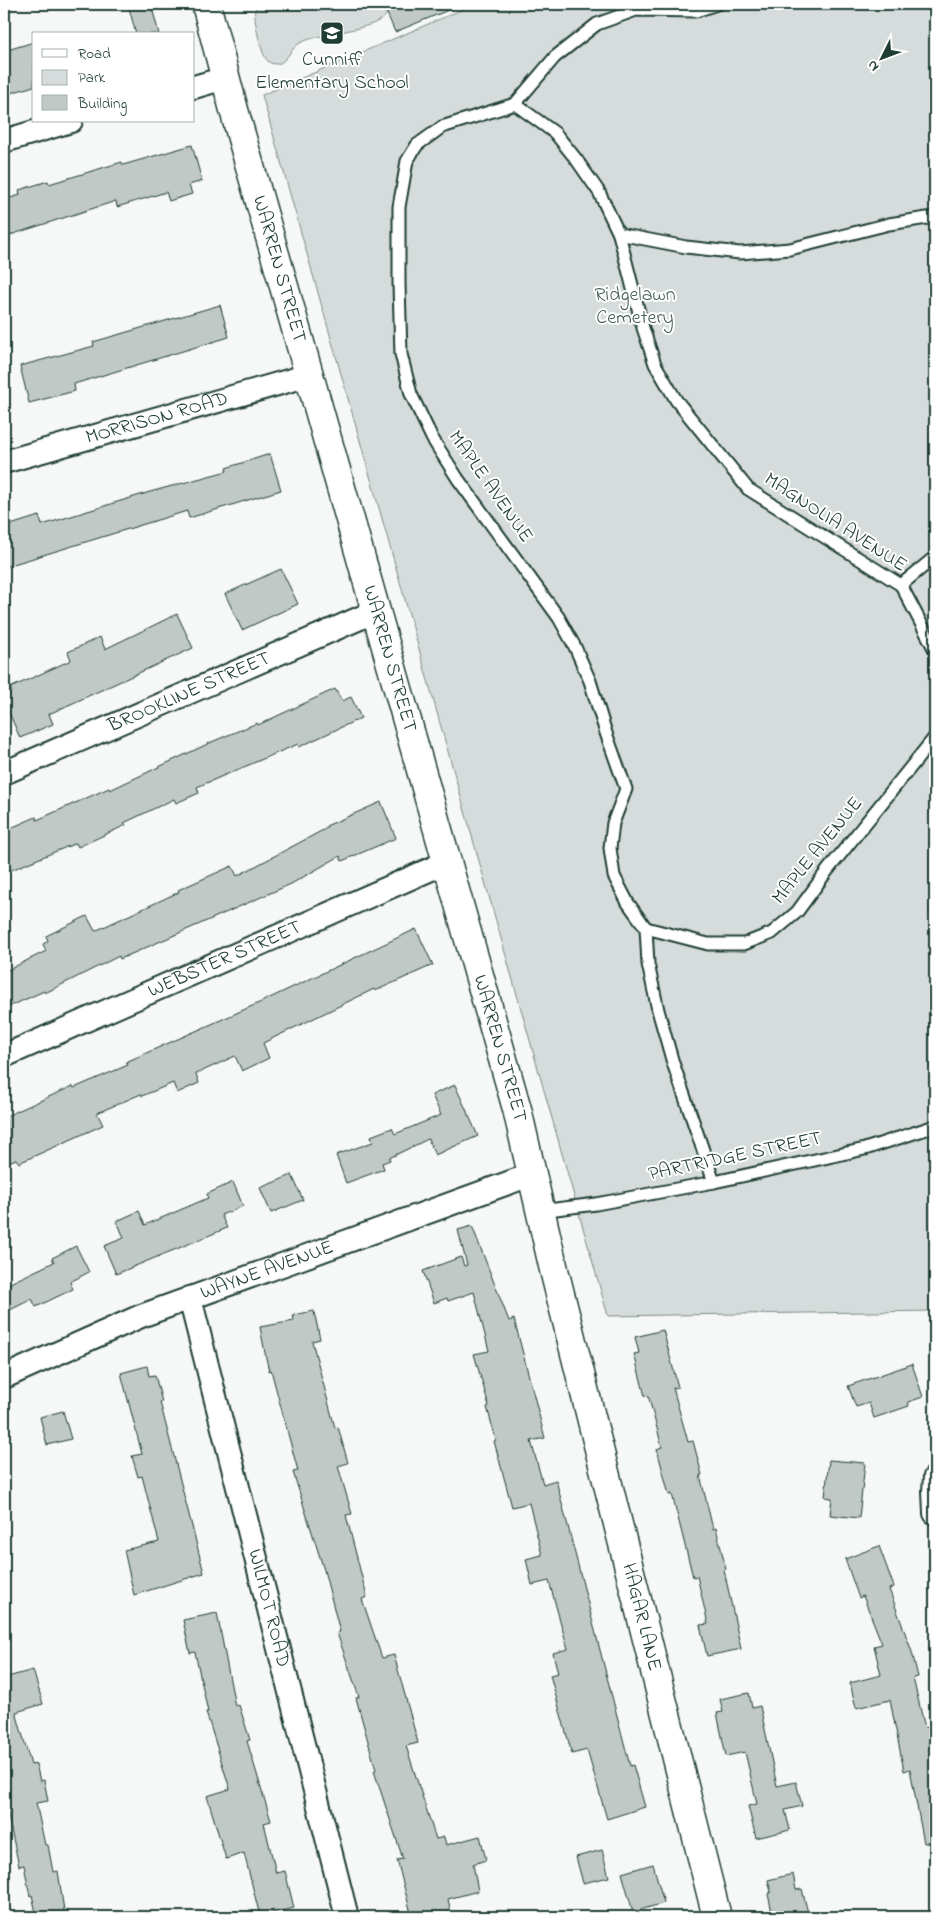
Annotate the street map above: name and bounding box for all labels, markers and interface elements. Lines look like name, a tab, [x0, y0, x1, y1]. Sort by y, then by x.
school or university icon: Cunniff Elementary School	[319, 20, 345, 46]
legend	[32, 32, 195, 122]
north arrow	[856, 32, 906, 82]
text: Road	[78, 43, 111, 65]
place label: Cunniff Elementary School	[255, 46, 409, 98]
text: N	[862, 55, 884, 76]
text: Park	[78, 67, 106, 89]
text: Building	[77, 93, 127, 116]
street label: WARREN STREET	[244, 192, 314, 346]
park label: Ridgelawn Cemetery	[595, 281, 676, 333]
street label: MORRISON ROAD	[82, 384, 231, 452]
street label: MAPLE AVENUE	[440, 425, 540, 549]
street label: MAGNOLIA AVENUE	[758, 466, 912, 580]
street label: WARREN STREET	[355, 582, 424, 736]
street label: BROOKLINE STREET	[102, 644, 275, 741]
street label: MAPLE AVENUE	[765, 791, 871, 911]
street label: WEBSTER STREET	[144, 913, 306, 1006]
street label: WARREN STREET	[465, 972, 534, 1125]
street label: PARTRIDGE STREET	[646, 1124, 824, 1190]
street label: WAYNE AVENUE	[196, 1233, 338, 1308]
street label: WILMOT ROAD	[240, 1546, 298, 1670]
street label: HAGAR LANE	[614, 1560, 669, 1674]

